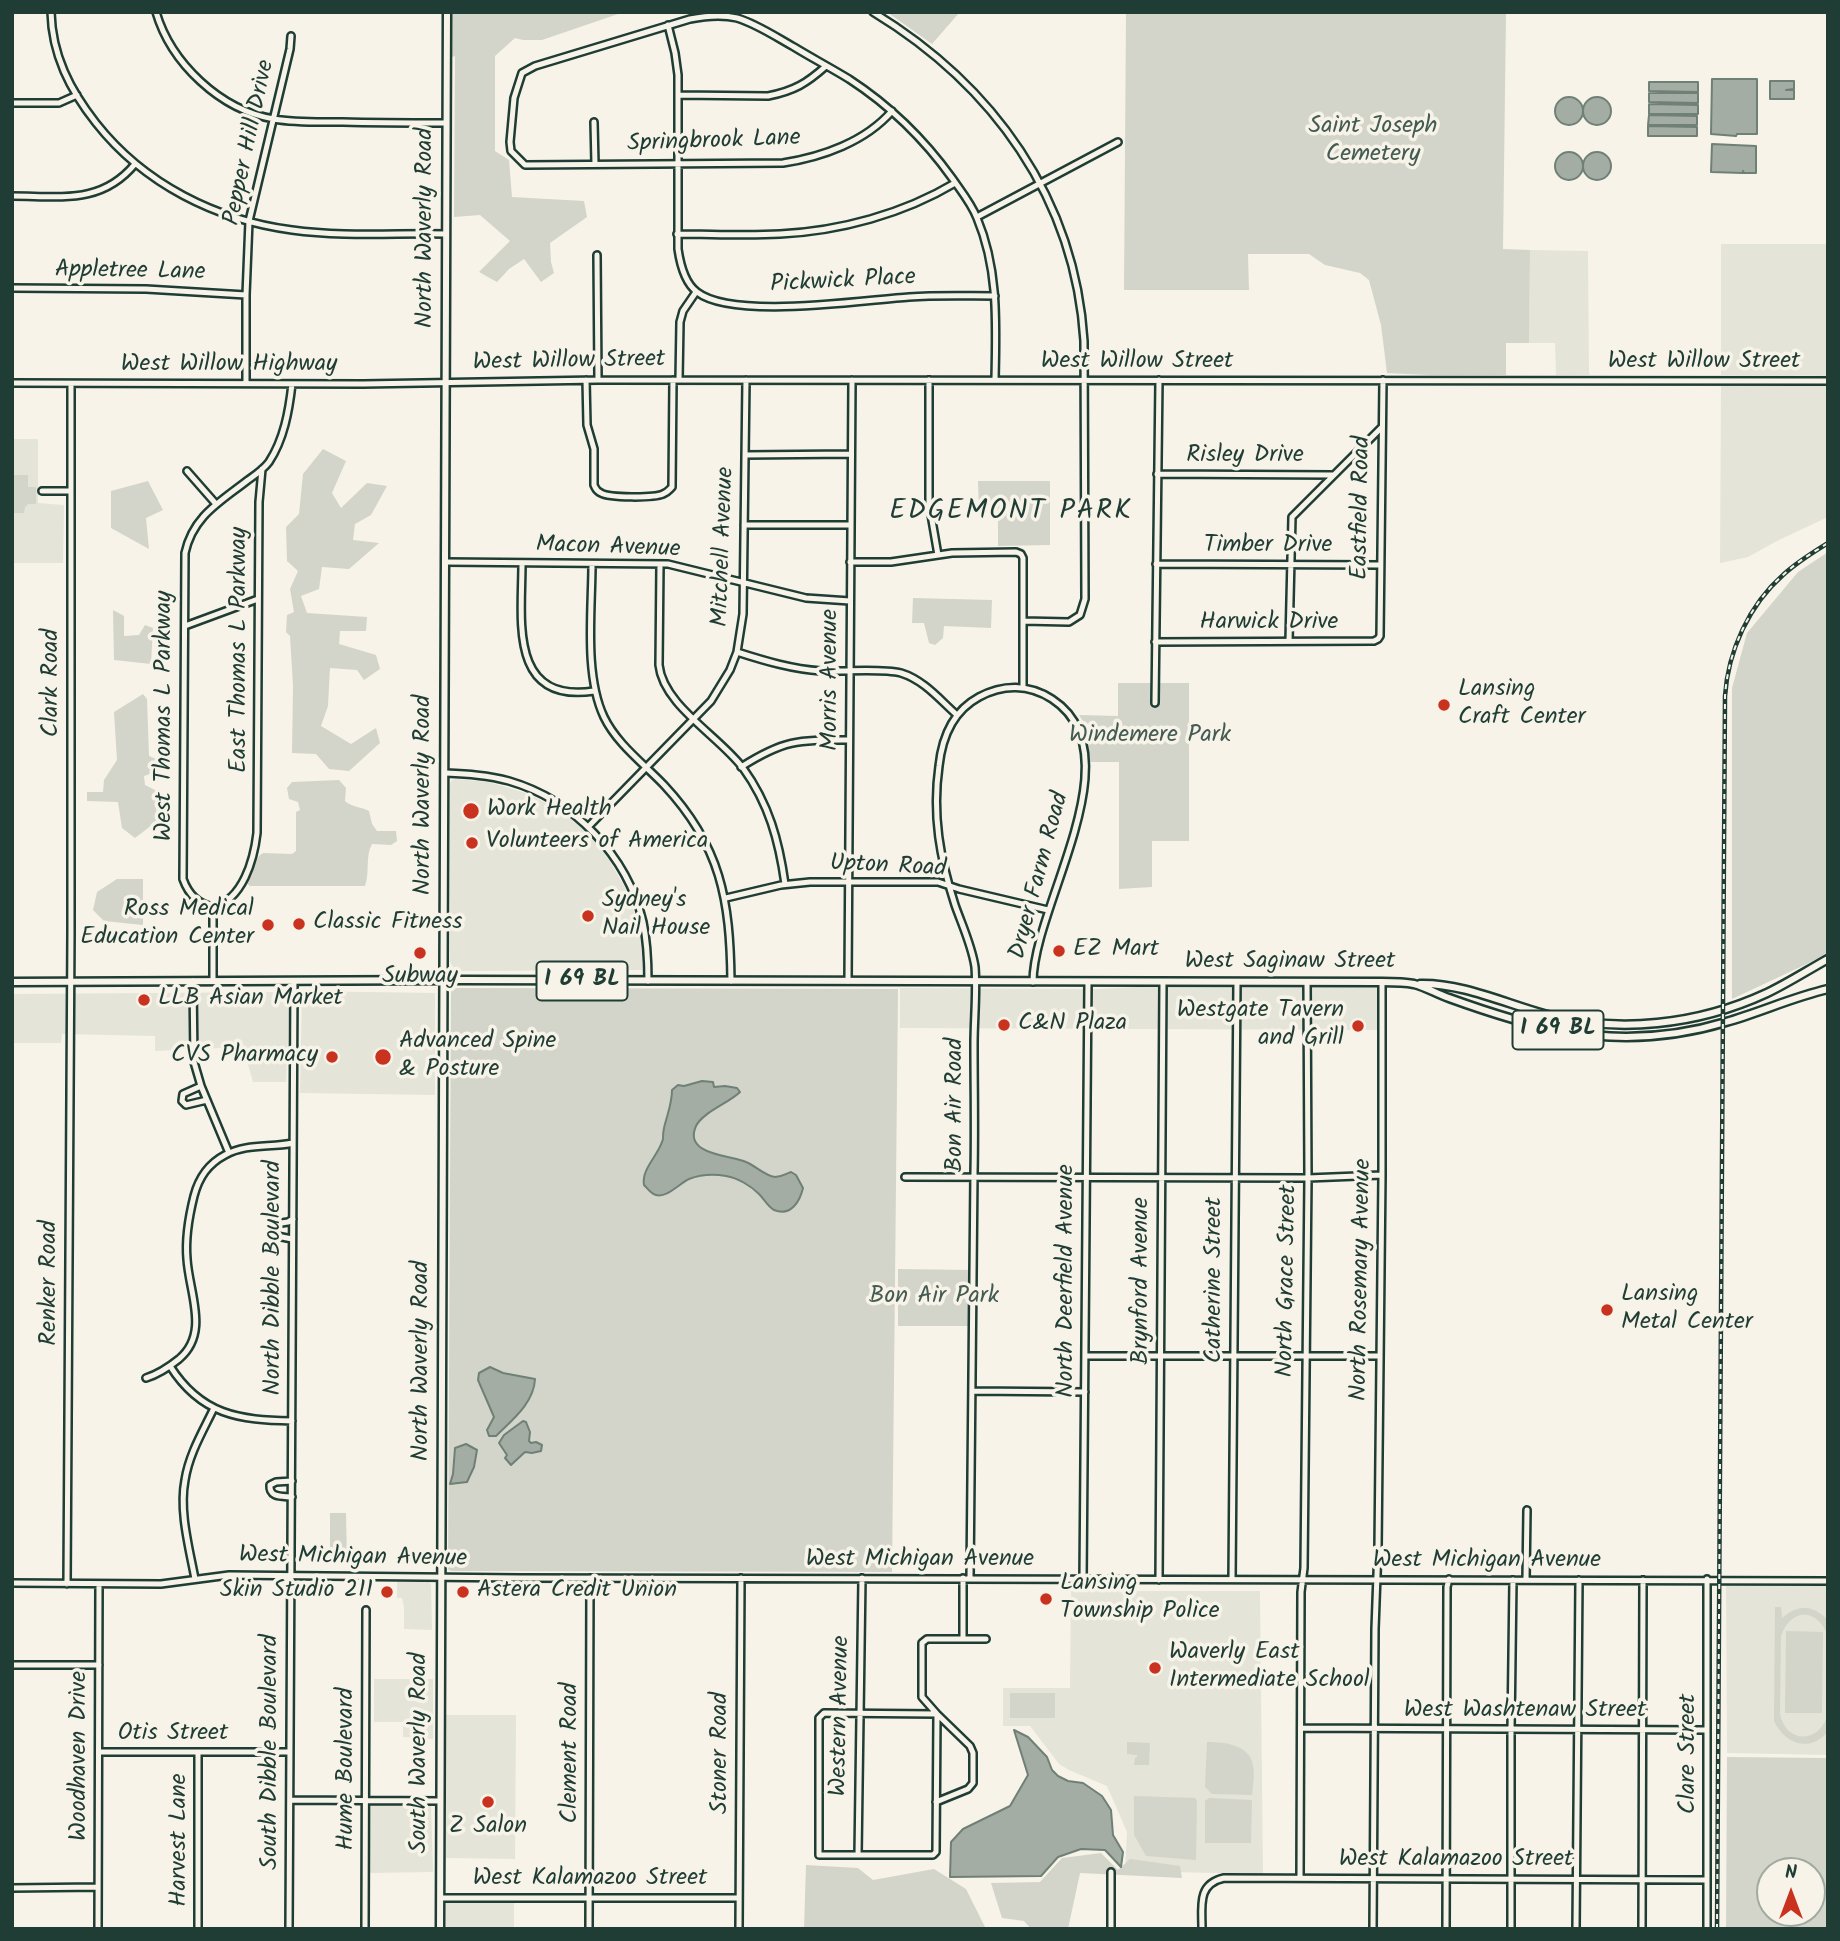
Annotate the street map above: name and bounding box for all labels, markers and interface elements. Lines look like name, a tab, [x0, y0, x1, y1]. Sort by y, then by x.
street label: Pepper Hill Drive	[219, 58, 283, 228]
park label: Saint Joseph Cemetery	[1309, 114, 1437, 170]
street label: Springbrook Lane	[627, 126, 801, 160]
street label: North Waverly Road	[413, 128, 441, 328]
street label: Appletree Lane	[54, 257, 206, 289]
street label: Pickwick Place	[769, 265, 917, 301]
street label: West Willow Street	[473, 347, 665, 379]
street label: West Willow Street	[1041, 349, 1233, 377]
street label: West Willow Street	[1608, 349, 1800, 377]
street label: West Willow Highway	[121, 352, 337, 380]
street label: Eastfield Road	[1347, 436, 1379, 580]
street label: Risley Drive	[1186, 443, 1304, 471]
street label: Mitchell Avenue	[708, 466, 742, 628]
district label: EDGEMONT PARK	[891, 496, 1131, 530]
street label: East Thomas L Parkway	[227, 527, 255, 773]
street label: Macon Avenue	[535, 532, 681, 566]
street label: Timber Drive	[1204, 533, 1332, 561]
street label: West Thomas L Parkway	[152, 591, 180, 841]
street label: Morris Avenue	[818, 609, 846, 751]
street label: Harwick Drive	[1200, 610, 1338, 638]
street label: Clark Road	[39, 629, 67, 737]
place label: Lansing Craft Center	[1458, 677, 1586, 733]
street label: North Waverly Road	[411, 695, 439, 895]
marker: Lansing Craft Center	[1436, 697, 1452, 713]
park label: Windemere Park	[1069, 723, 1231, 751]
street label: Dryer Farm Road	[1005, 789, 1077, 963]
place label: Work Health	[487, 797, 612, 825]
marker: Work Health	[461, 801, 481, 821]
place label: Volunteers of America	[486, 829, 708, 857]
marker: Volunteers of America	[464, 835, 480, 851]
street label: Upton Road	[829, 851, 947, 885]
place label: Sydney's Nail House	[602, 888, 710, 944]
place label: Ross Medical Education Center	[80, 897, 254, 953]
marker: Sydney's Nail House	[580, 908, 596, 924]
place label: Classic Fitness	[313, 910, 463, 938]
marker: Classic Fitness	[291, 916, 307, 932]
marker: Ross Medical Education Center	[260, 917, 276, 933]
place label: EZ Mart	[1073, 937, 1159, 965]
marker: EZ Mart	[1051, 943, 1067, 959]
marker: Subway	[412, 945, 428, 961]
street label: West Saginaw Street	[1185, 949, 1395, 977]
road number: I 69 BL	[536, 962, 628, 1000]
place label: Subway	[382, 964, 458, 992]
place label: LLB Asian Market	[158, 986, 343, 1014]
marker: LLB Asian Market	[136, 992, 152, 1008]
place label: Westgate Tavern and Grill	[1177, 998, 1344, 1054]
road number: I 69 BL	[1512, 1010, 1604, 1050]
place label: C&N Plaza	[1018, 1011, 1127, 1039]
marker: C&N Plaza	[996, 1017, 1012, 1033]
marker: Westgate Tavern and Grill	[1350, 1018, 1366, 1034]
place label: Advanced Spine & Posture	[399, 1029, 556, 1085]
street label: Bon Air Road	[943, 1038, 971, 1172]
place label: CVS Pharmacy	[171, 1043, 318, 1071]
marker: Advanced Spine & Posture	[373, 1047, 393, 1067]
marker: CVS Pharmacy	[324, 1049, 340, 1065]
street label: North Rosemary Avenue	[1346, 1158, 1380, 1402]
street label: North Dibble Boulevard	[261, 1160, 289, 1396]
street label: North Deerfield Avenue	[1054, 1164, 1082, 1398]
street label: North Grace Street	[1273, 1184, 1305, 1378]
street label: Brynford Avenue	[1129, 1197, 1157, 1365]
street label: Catherine Street	[1202, 1197, 1230, 1363]
street label: Renker Road	[37, 1220, 65, 1346]
street label: North Waverly Road	[409, 1261, 437, 1461]
place label: Lansing Metal Center	[1621, 1282, 1753, 1338]
park label: Bon Air Park	[869, 1284, 999, 1312]
marker: Lansing Metal Center	[1599, 1302, 1615, 1318]
street label: West Michigan Avenue	[239, 1543, 467, 1575]
street label: West Michigan Avenue	[806, 1547, 1034, 1575]
street label: West Michigan Avenue	[1373, 1548, 1601, 1576]
place label: Lansing Township Police	[1060, 1571, 1220, 1627]
place label: Skin Studio 211	[220, 1578, 373, 1606]
place label: Astera Credit Union	[477, 1578, 677, 1606]
marker: Skin Studio 211	[379, 1584, 395, 1600]
marker: Astera Credit Union	[455, 1584, 471, 1600]
marker: Lansing Township Police	[1038, 1591, 1054, 1607]
street label: South Dibble Boulevard	[258, 1634, 286, 1870]
street label: Western Avenue	[826, 1635, 858, 1797]
place label: Waverly East Intermediate School	[1169, 1640, 1370, 1696]
street label: South Waverly Road	[407, 1653, 435, 1853]
marker: Waverly East Intermediate School	[1147, 1660, 1163, 1676]
street label: Woodhaven Drive	[67, 1671, 95, 1841]
street label: Clement Road	[558, 1683, 586, 1823]
street label: Hume Boulevard	[334, 1688, 362, 1850]
street label: Stoner Road	[708, 1692, 736, 1814]
street label: Clare Street	[1676, 1694, 1704, 1814]
street label: West Washtenaw Street	[1404, 1698, 1646, 1726]
street label: Otis Street	[118, 1721, 228, 1749]
street label: Harvest Lane	[167, 1773, 195, 1907]
marker: Z Salon	[480, 1794, 496, 1810]
place label: Z Salon	[449, 1814, 527, 1842]
street label: West Kalamazoo Street	[1339, 1847, 1573, 1875]
north arrow	[1756, 1857, 1826, 1927]
text: N	[1785, 1858, 1797, 1888]
street label: West Kalamazoo Street	[473, 1866, 707, 1894]

